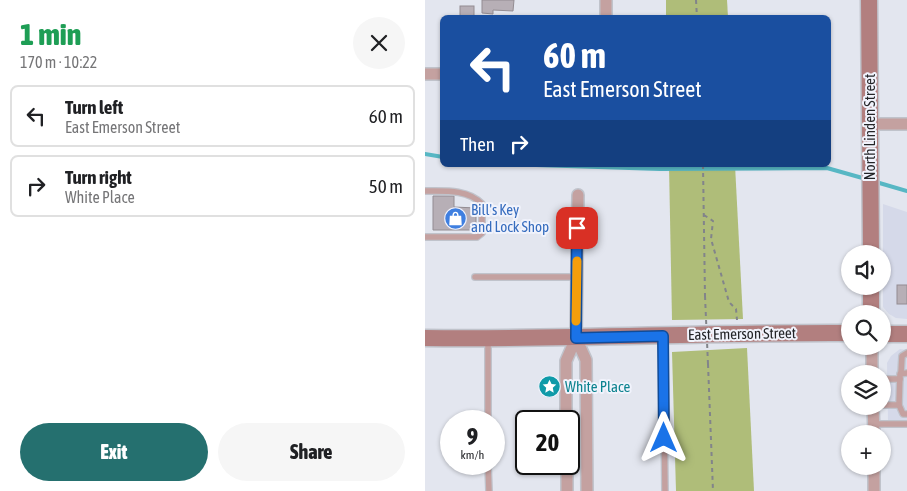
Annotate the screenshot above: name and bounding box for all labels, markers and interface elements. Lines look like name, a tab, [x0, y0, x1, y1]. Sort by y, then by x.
text: 1 min	[20, 17, 81, 51]
button: close	[353, 17, 405, 69]
icon: left	[460, 35, 525, 100]
text: 60 m	[543, 35, 606, 75]
text: 170 m · 10:22	[20, 53, 97, 71]
street label: North Linden Street	[861, 74, 878, 180]
text: East Emerson Street	[543, 76, 701, 102]
text: Turn left	[65, 96, 123, 118]
icon: left	[22, 102, 50, 130]
text: 60 m	[369, 105, 403, 127]
text: East Emerson Street	[65, 118, 180, 136]
icon: right	[505, 130, 533, 158]
text: Then	[460, 133, 495, 155]
text: Turn right	[65, 166, 132, 188]
icon: right	[22, 172, 50, 200]
text: 50 m	[369, 175, 403, 197]
text: White Place	[65, 188, 135, 206]
place label: Bill's Key and Lock Shop	[471, 201, 549, 235]
shop icon: Bill's Key and Lock Shop	[443, 207, 467, 231]
pin	[556, 207, 598, 249]
icon: arrive	[563, 214, 591, 242]
map controls	[841, 245, 891, 475]
button: sound	[841, 245, 891, 295]
button: search	[841, 305, 891, 355]
street label: East Emerson Street	[688, 324, 796, 343]
button: layers	[841, 365, 891, 415]
place icon: White Place	[537, 375, 561, 399]
place label: White Place	[565, 378, 630, 395]
speed limit sign: 20	[515, 410, 580, 475]
position arrow	[637, 411, 689, 463]
text: 9	[467, 422, 478, 450]
button: Exit	[20, 423, 208, 481]
button: Share	[218, 423, 405, 481]
button: +	[841, 425, 891, 475]
text: km/h	[461, 448, 484, 462]

